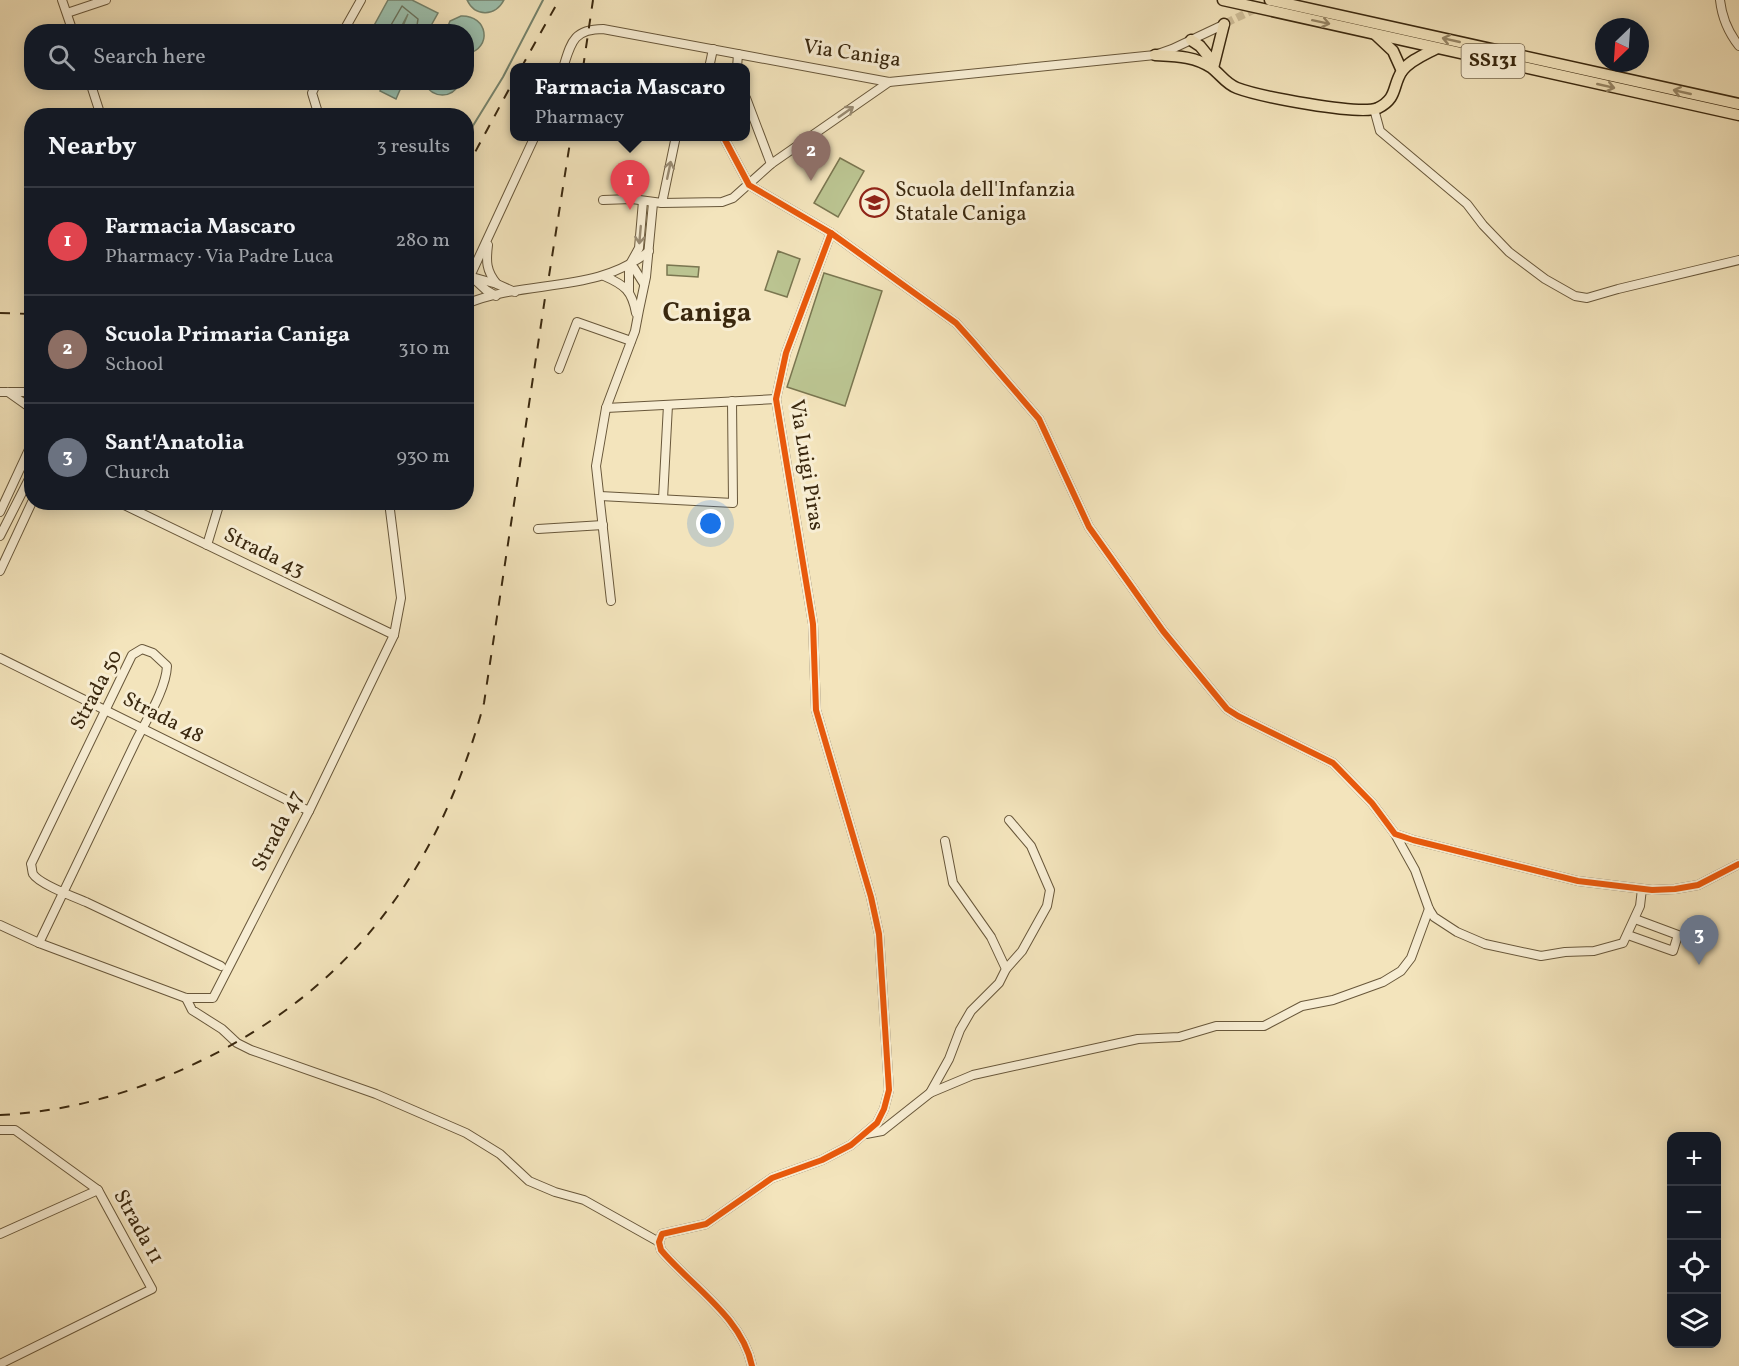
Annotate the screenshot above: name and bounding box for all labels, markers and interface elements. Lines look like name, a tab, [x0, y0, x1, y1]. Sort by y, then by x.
one-way arrow	[1311, 16, 1330, 28]
north arrow	[1595, 18, 1649, 72]
search box	[24, 24, 474, 90]
street label: Via Caniga	[801, 33, 903, 75]
one-way arrow	[1441, 34, 1461, 45]
icon: search	[45, 41, 78, 74]
text: Search here	[93, 42, 206, 73]
road number: SS131	[1462, 44, 1524, 78]
popup	[510, 63, 750, 141]
text: Farmacia Mascaro	[535, 73, 725, 104]
one-way arrow	[1596, 81, 1615, 92]
one-way arrow	[1673, 85, 1692, 97]
text: Pharmacy	[535, 104, 624, 132]
one-way arrow	[837, 106, 853, 118]
text: Nearby	[48, 129, 137, 165]
pin: 2	[792, 132, 830, 181]
text: 3 results	[376, 133, 450, 161]
pin: 1	[610, 160, 650, 210]
one-way arrow	[664, 161, 675, 180]
place label: Scuola dell'Infanzia Statale Caniga	[895, 176, 1075, 229]
school or university icon: Scuola dell'Infanzia Statale Caniga	[858, 186, 890, 218]
text: Farmacia Mascaro	[105, 212, 296, 243]
one-way arrow	[634, 224, 645, 244]
text: 1	[63, 227, 72, 255]
text: 280 m	[395, 227, 450, 255]
text: Pharmacy · Via Padre Luca	[105, 243, 334, 271]
district label: Caniga	[663, 295, 752, 333]
text: Scuola Primaria Caniga	[105, 320, 350, 351]
text: 2	[62, 335, 73, 363]
text: 310 m	[398, 335, 450, 363]
text: School	[105, 351, 163, 379]
street label: Via Luigi Piras	[781, 397, 831, 533]
text: Sant'Anatolia	[105, 428, 244, 459]
text: 3	[62, 443, 73, 471]
text: 930 m	[396, 443, 450, 471]
text: Church	[105, 459, 170, 487]
your location	[696, 509, 725, 538]
street label: Strada 43	[218, 521, 310, 585]
street label: Strada 50	[64, 645, 130, 735]
street label: Strada 48	[117, 685, 209, 751]
street label: Strada 47	[245, 785, 311, 877]
pin: 3	[1680, 916, 1718, 965]
map controls	[1667, 1132, 1721, 1348]
button: +	[1667, 1132, 1721, 1186]
street label: Strada 11	[106, 1185, 170, 1269]
button: −	[1667, 1186, 1721, 1240]
button: locate	[1667, 1240, 1721, 1294]
button: layers	[1667, 1294, 1721, 1348]

